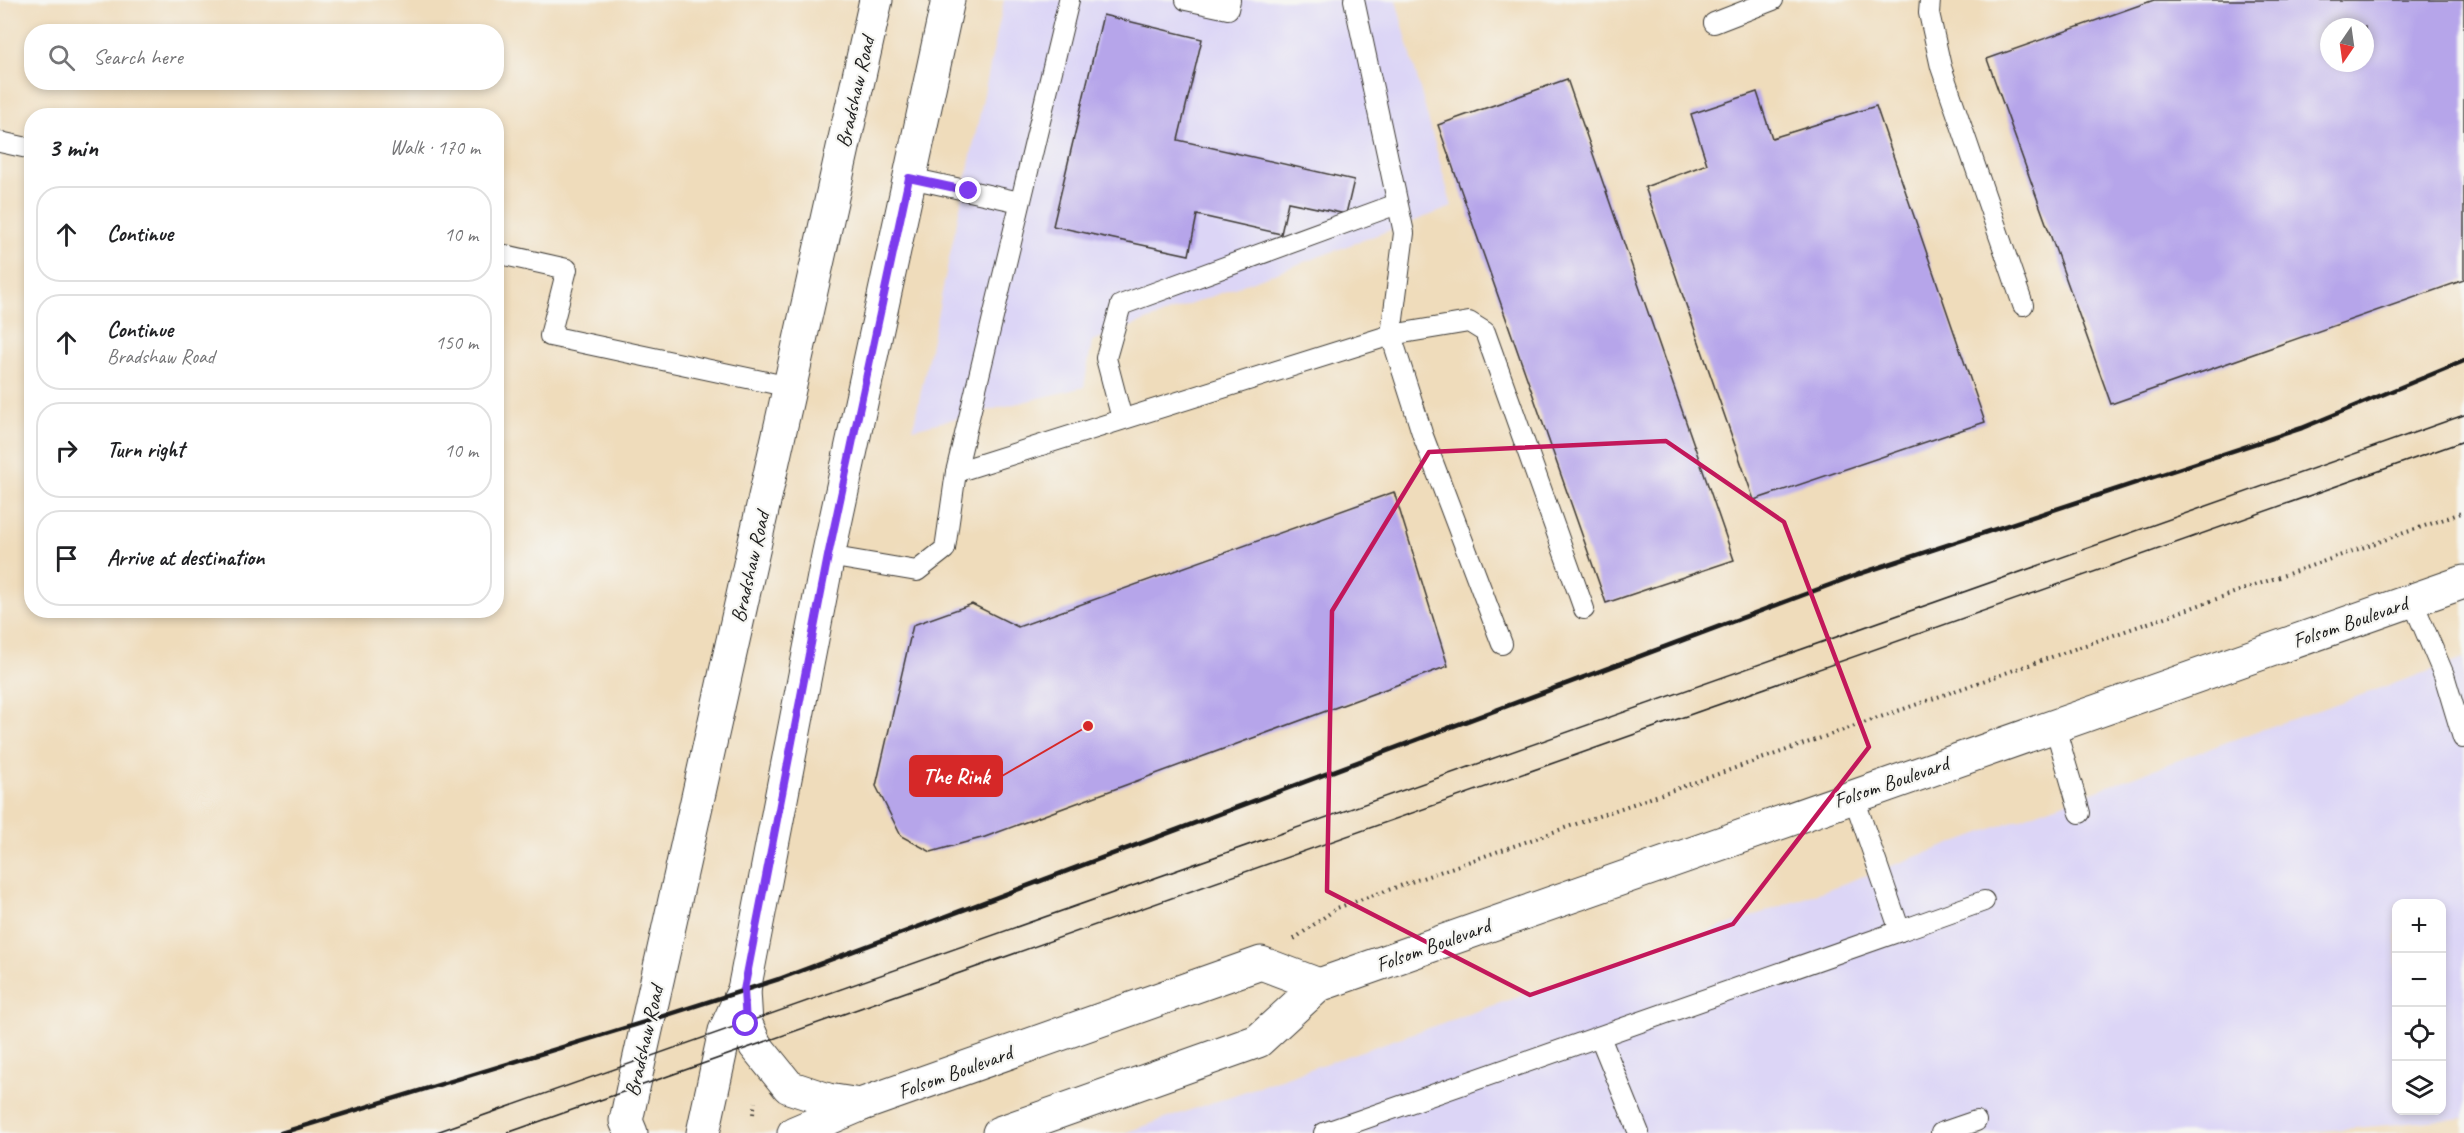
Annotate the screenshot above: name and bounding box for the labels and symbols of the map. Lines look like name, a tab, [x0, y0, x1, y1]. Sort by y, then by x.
north arrow	[2320, 18, 2374, 72]
street label: Bradshaw Road	[830, 31, 881, 150]
route end	[955, 177, 981, 203]
street label: Bradshaw Road	[725, 506, 776, 625]
street label: Folsom Boulevard	[2289, 589, 2414, 654]
street label: Folsom Boulevard	[1830, 749, 1955, 814]
callout: The Rink	[910, 756, 1002, 796]
text: The Rink	[922, 763, 991, 791]
street label: Folsom Boulevard	[1372, 911, 1497, 978]
street label: Bradshaw Road	[619, 980, 670, 1099]
route start	[732, 1010, 758, 1036]
street label: Folsom Boulevard	[894, 1038, 1019, 1105]

